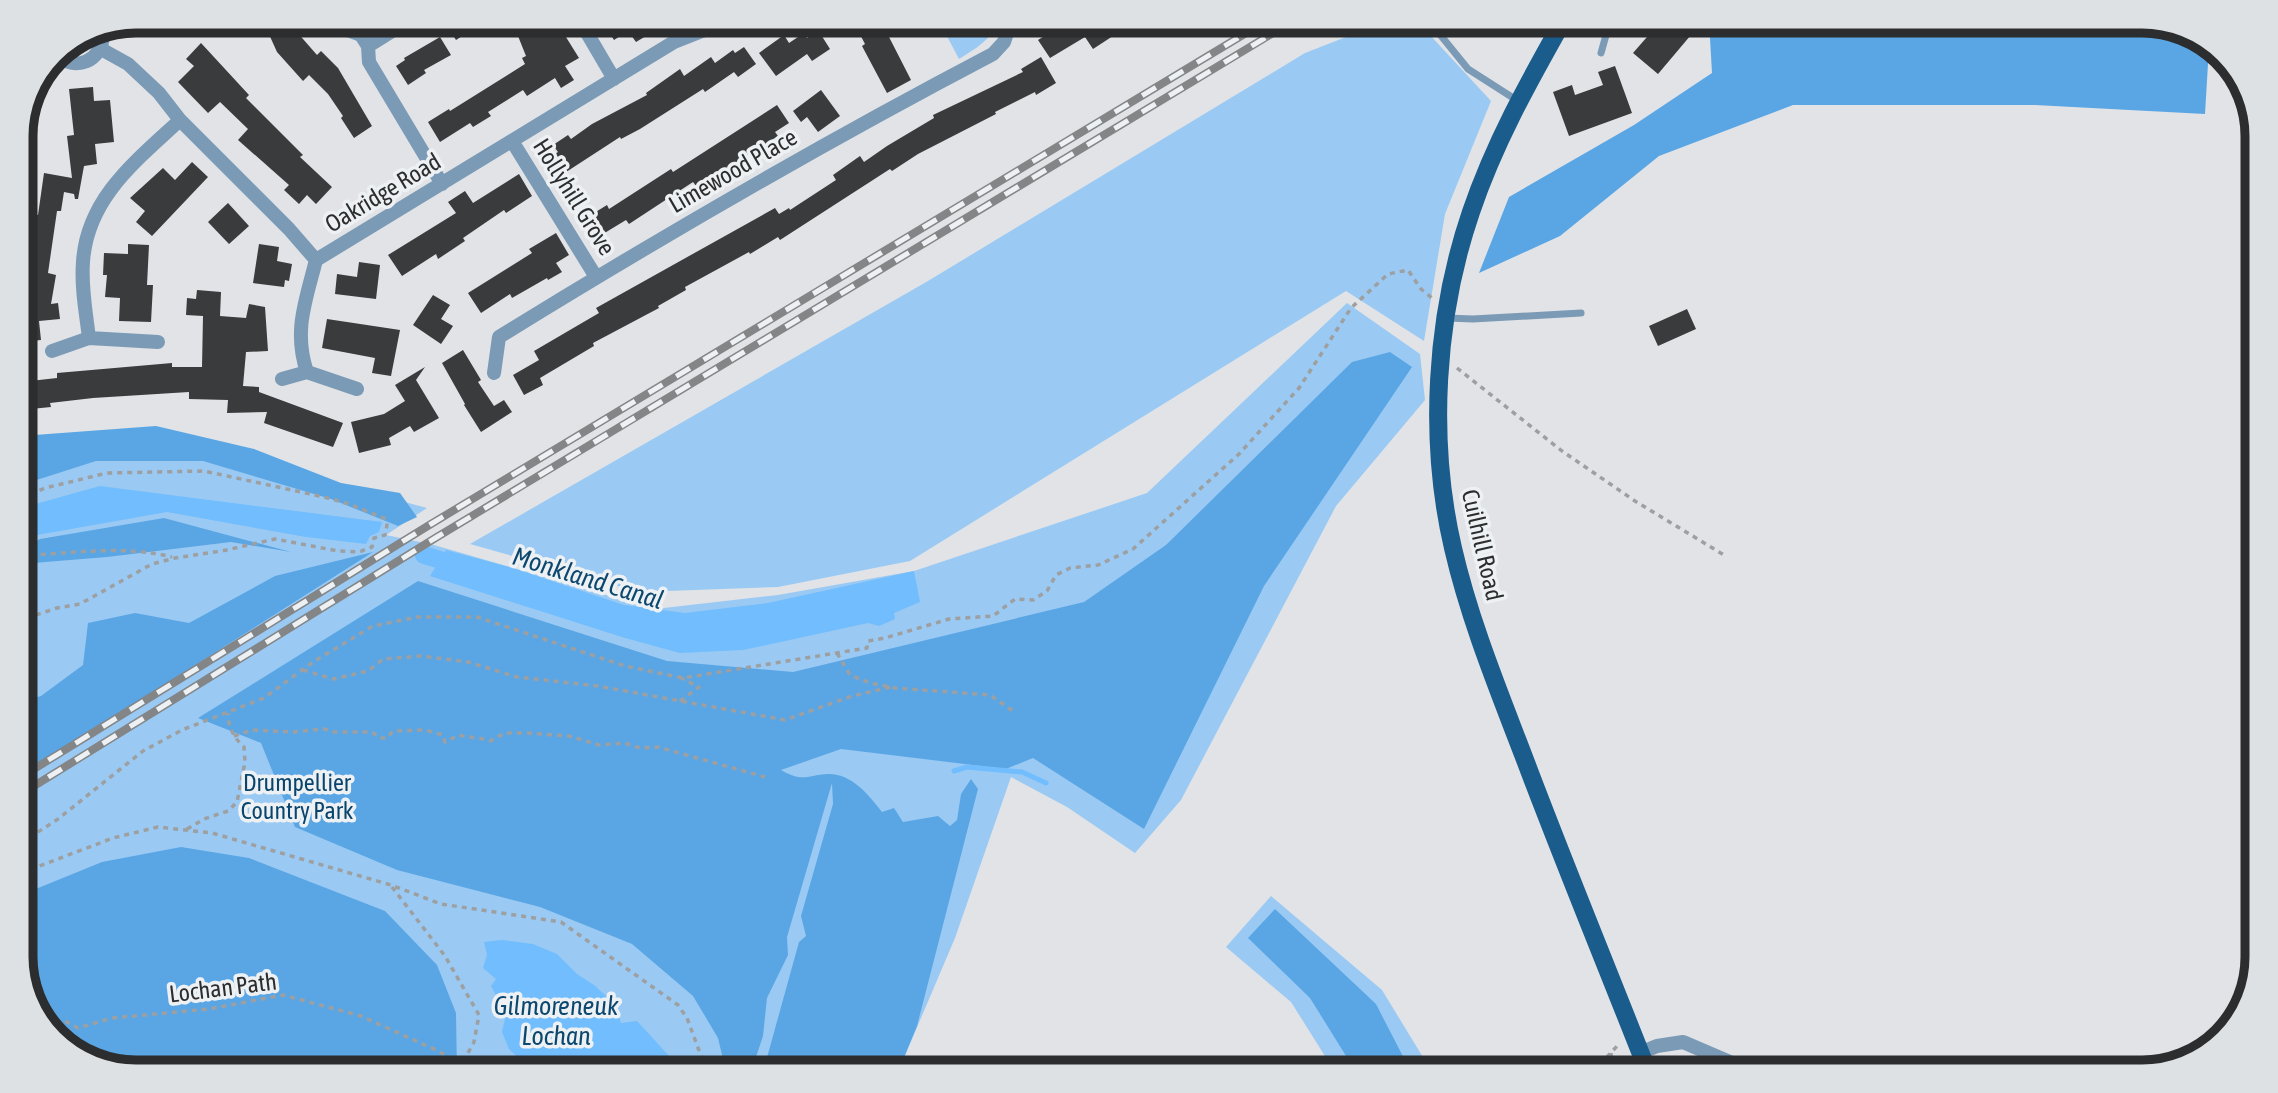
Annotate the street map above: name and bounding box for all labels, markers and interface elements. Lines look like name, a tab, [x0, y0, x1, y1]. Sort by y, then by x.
street label: Limewood Place	[664, 123, 801, 218]
street label: Hollyhill Grove	[528, 134, 621, 260]
street label: Oakridge Road	[320, 148, 445, 238]
street label: Cuilhill Road	[1457, 487, 1508, 603]
water label: Monkland Canal	[509, 541, 667, 615]
park label: Drumpellier Country Park	[241, 769, 354, 824]
street label: Lochan Path	[168, 968, 278, 1007]
water label: Gilmoreneuk Lochan	[494, 991, 619, 1051]

